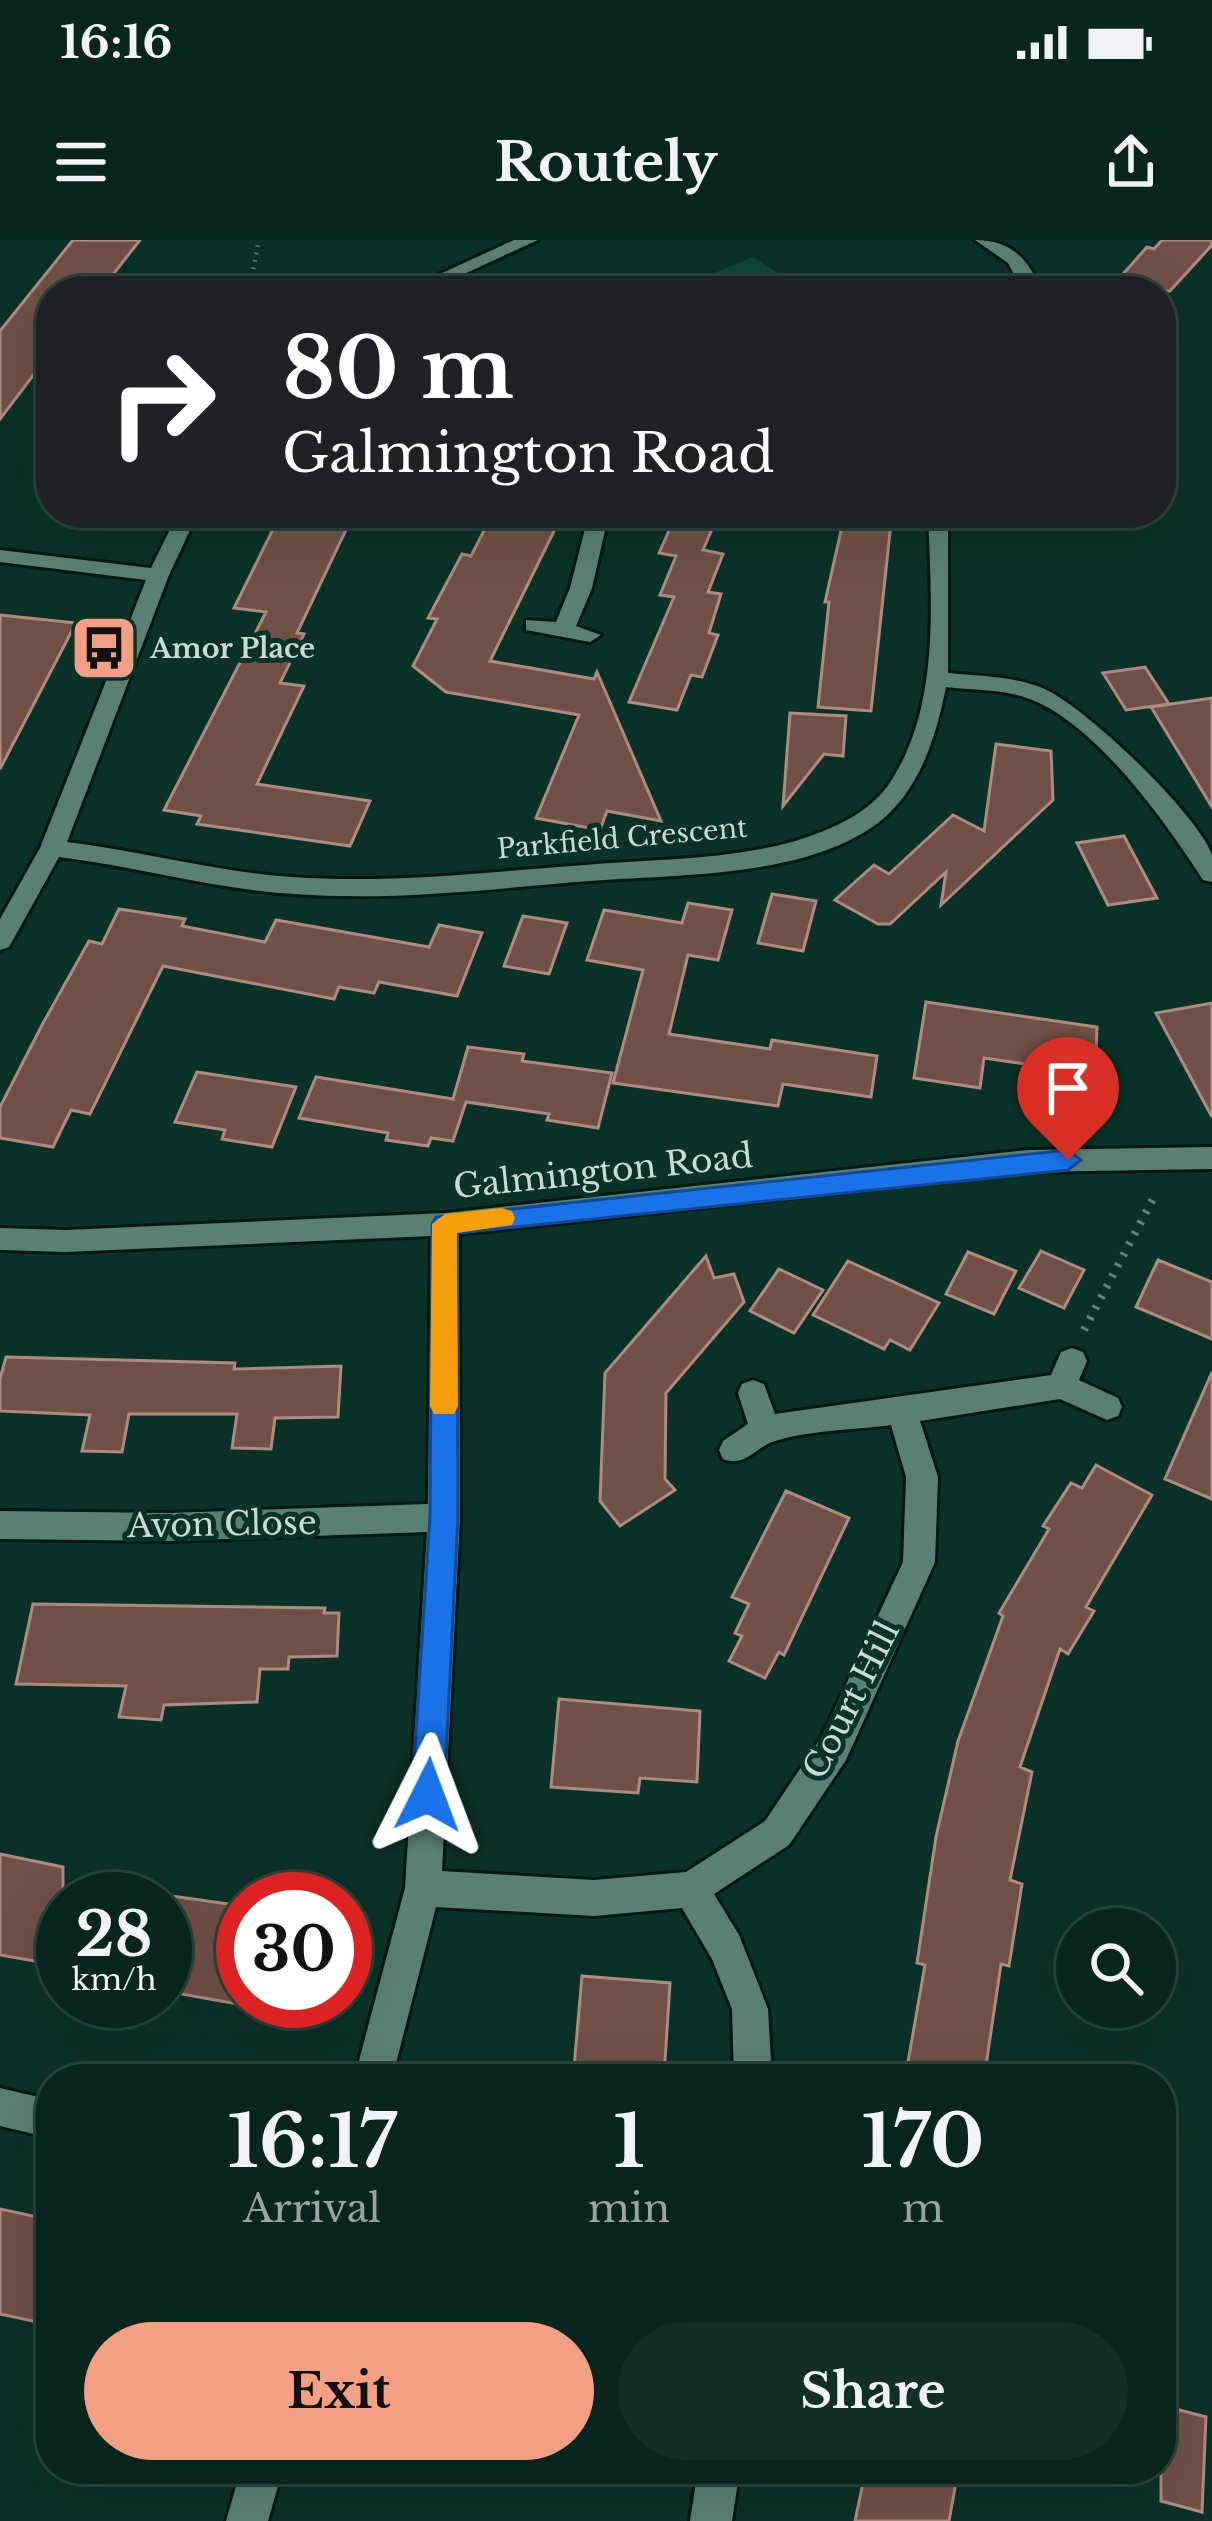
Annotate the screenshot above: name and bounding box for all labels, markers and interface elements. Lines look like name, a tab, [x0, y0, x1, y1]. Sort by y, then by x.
text: 16:16	[60, 14, 173, 70]
icon: menu	[48, 129, 114, 195]
text: Routely	[495, 129, 717, 196]
icon: share	[1098, 129, 1164, 195]
text: 80 m	[282, 317, 514, 421]
icon: right	[84, 324, 240, 480]
text: Galmington Road	[282, 420, 774, 487]
bus stop icon: Amor Place	[69, 613, 139, 683]
place label: Amor Place	[149, 632, 315, 665]
street label: Parkfield Crescent	[495, 811, 749, 865]
pin	[1017, 1037, 1119, 1160]
icon: arrive	[1035, 1055, 1101, 1121]
street label: Galmington Road	[451, 1135, 755, 1207]
street label: Avon Close	[126, 1502, 317, 1546]
street label: Court Hill	[794, 1614, 908, 1786]
position arrow	[365, 1732, 491, 1858]
speed limit sign: 30	[216, 1872, 372, 2028]
text: 28	[75, 1898, 153, 1972]
map controls	[1056, 1908, 1176, 2028]
button: search	[1056, 1908, 1176, 2028]
text: km/h	[71, 1961, 157, 1998]
text: 16:17	[228, 2097, 396, 2186]
text: 1	[613, 2097, 645, 2186]
text: 170	[862, 2097, 984, 2186]
text: Arrival	[243, 2184, 381, 2233]
text: min	[588, 2184, 670, 2233]
text: m	[902, 2184, 944, 2233]
button: Exit	[84, 2322, 594, 2460]
button: Share	[618, 2322, 1128, 2460]

